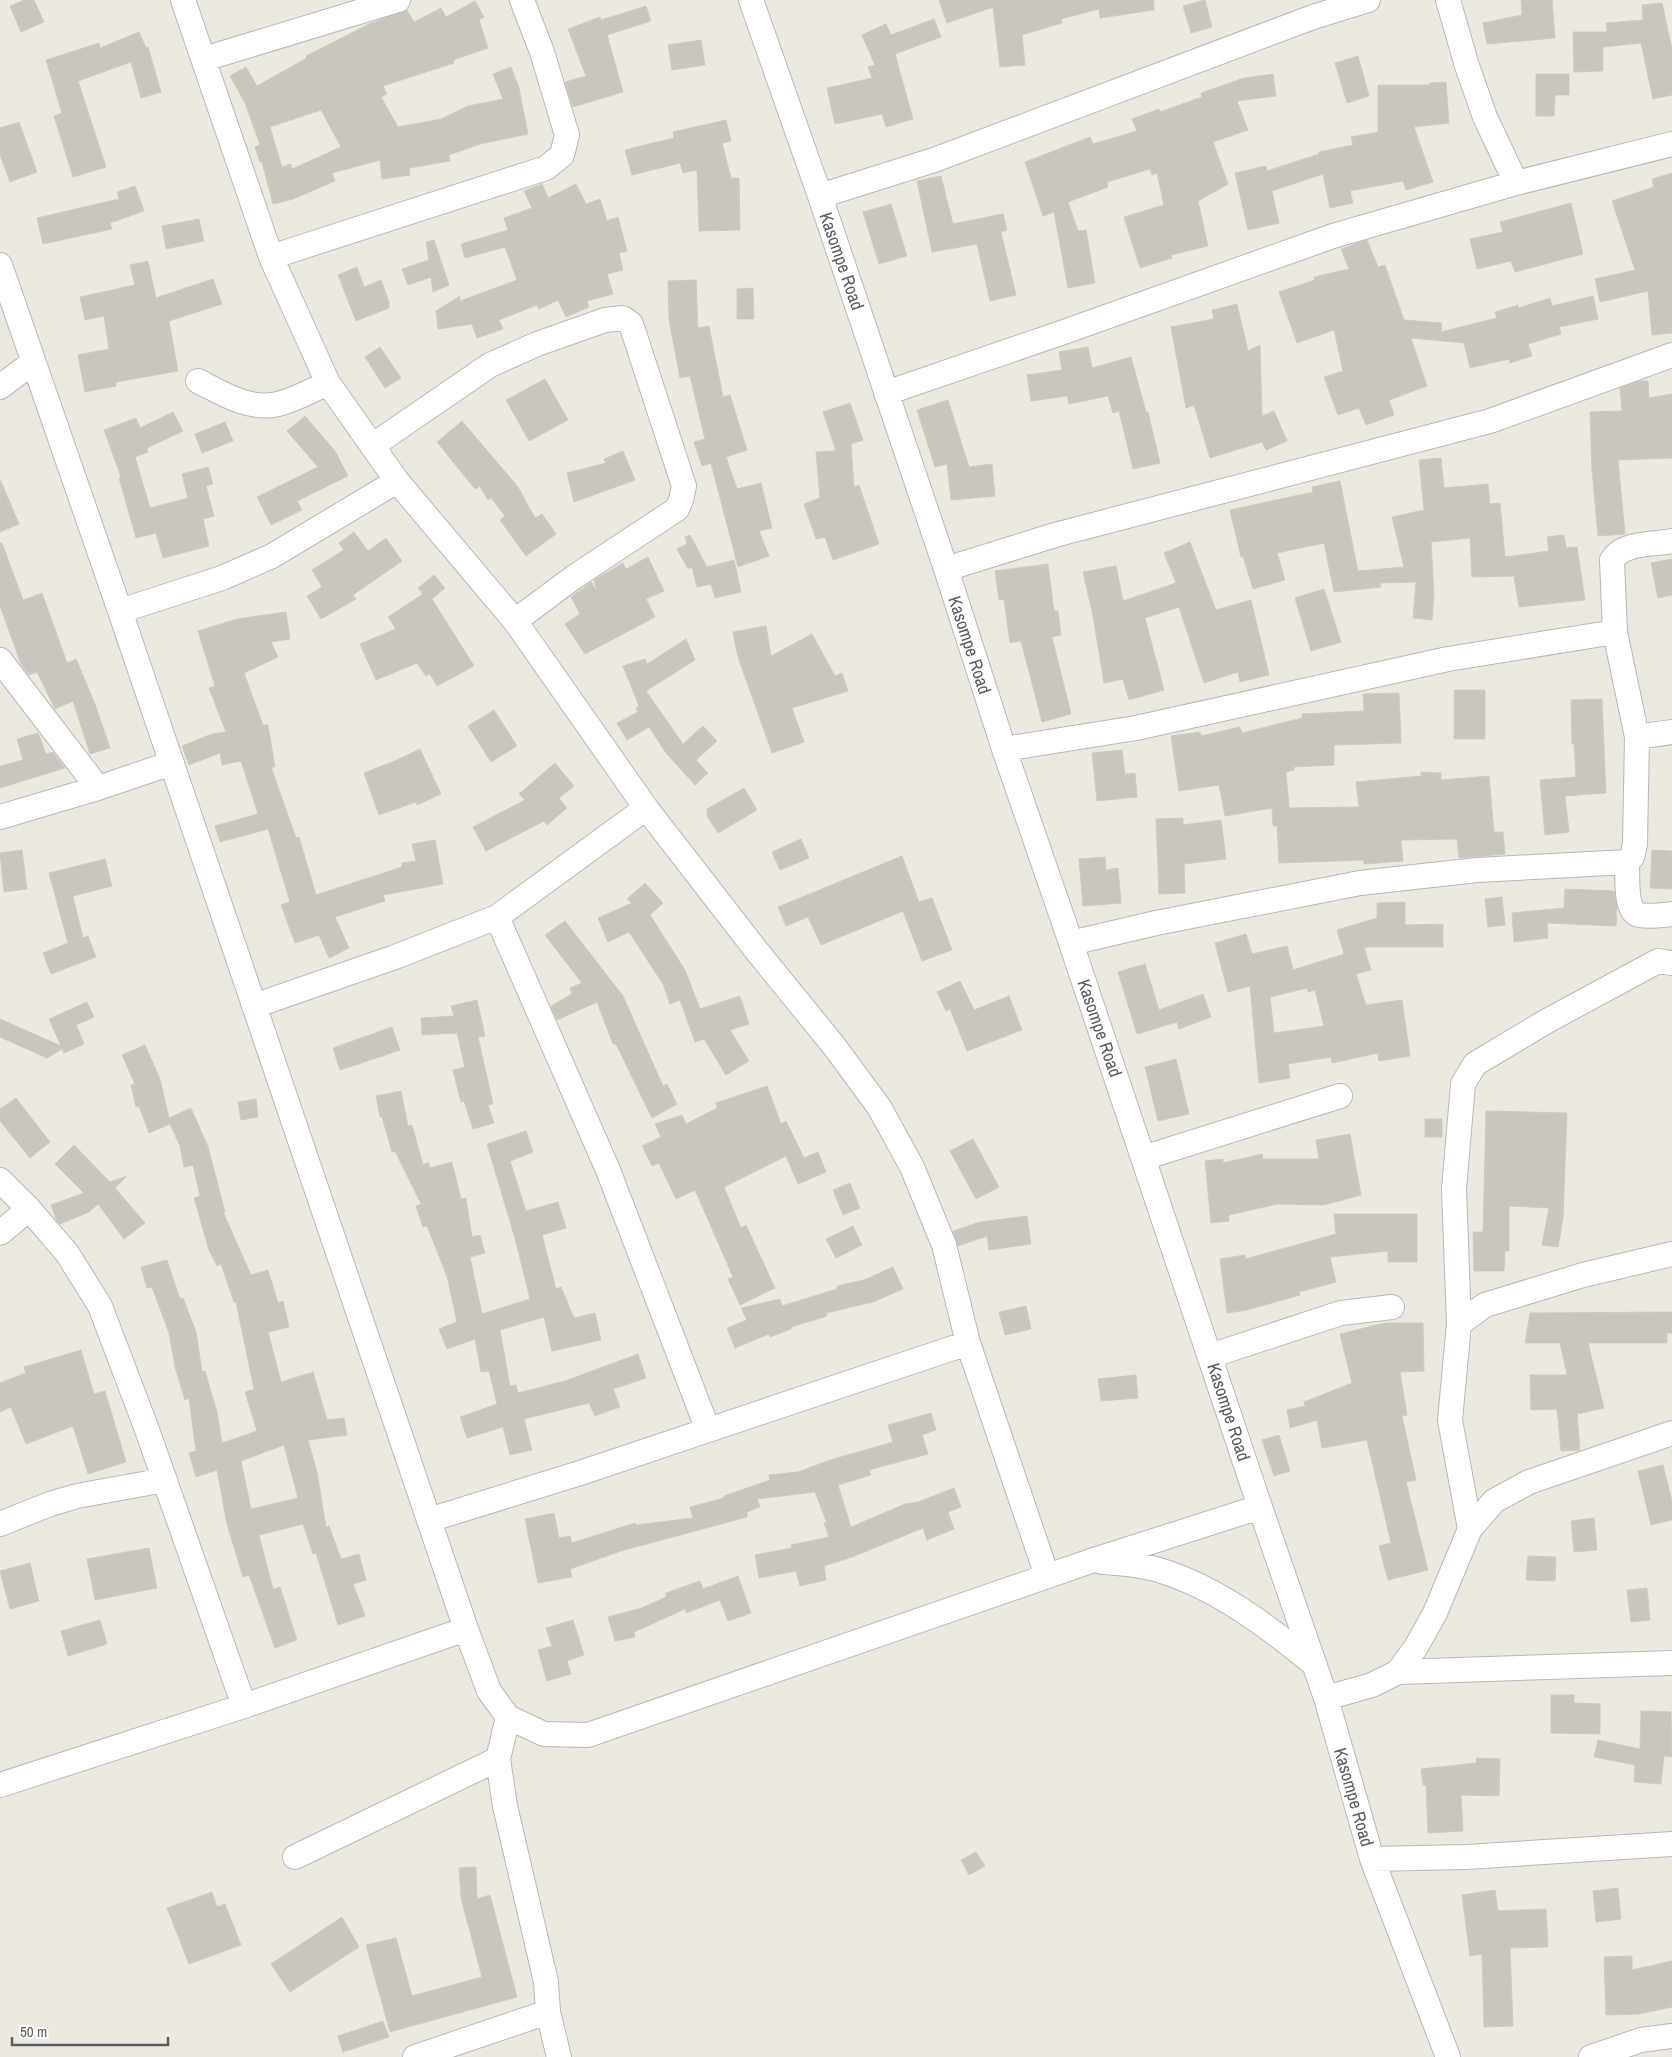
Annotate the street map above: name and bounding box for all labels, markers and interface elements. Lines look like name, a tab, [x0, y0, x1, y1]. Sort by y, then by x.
street label: Kasompe Road	[814, 209, 870, 313]
street label: Kasompe Road	[942, 593, 998, 697]
street label: Kasompe Road	[1072, 976, 1128, 1080]
street label: Kasompe Road	[1201, 1360, 1257, 1464]
street label: Kasompe Road	[1328, 1745, 1380, 1849]
scale bar	[12, 2014, 169, 2046]
text: 50 m	[20, 2021, 47, 2042]

